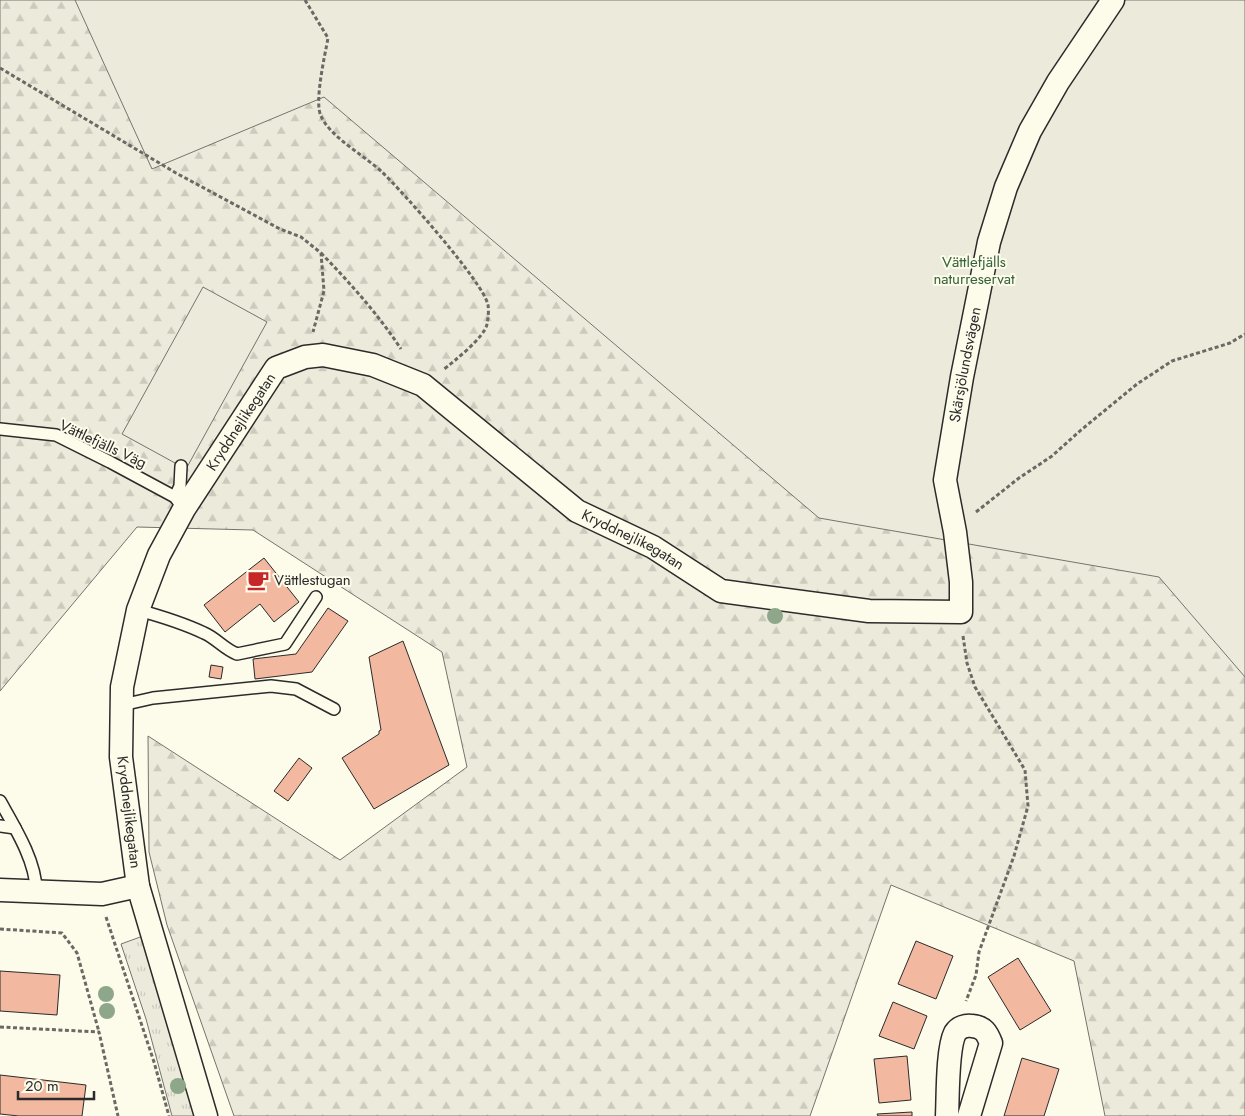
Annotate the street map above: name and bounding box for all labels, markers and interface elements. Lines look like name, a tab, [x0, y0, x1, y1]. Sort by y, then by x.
park label: Vättlefjälls naturreservat	[933, 251, 1015, 290]
street label: Skärsjölundsvägen	[944, 305, 987, 424]
street label: Kryddnejlikegatan	[201, 368, 281, 475]
street label: Vättlefjälls Väg	[56, 414, 150, 474]
street label: Kryddnejlikegatan	[578, 504, 689, 575]
cafe icon: Vättlestugan	[245, 567, 271, 593]
place label: Vättlestugan	[274, 569, 351, 591]
street label: Kryddnejlikegatan	[111, 755, 147, 869]
scale bar	[18, 1068, 94, 1100]
text: 20 m	[25, 1075, 59, 1097]

